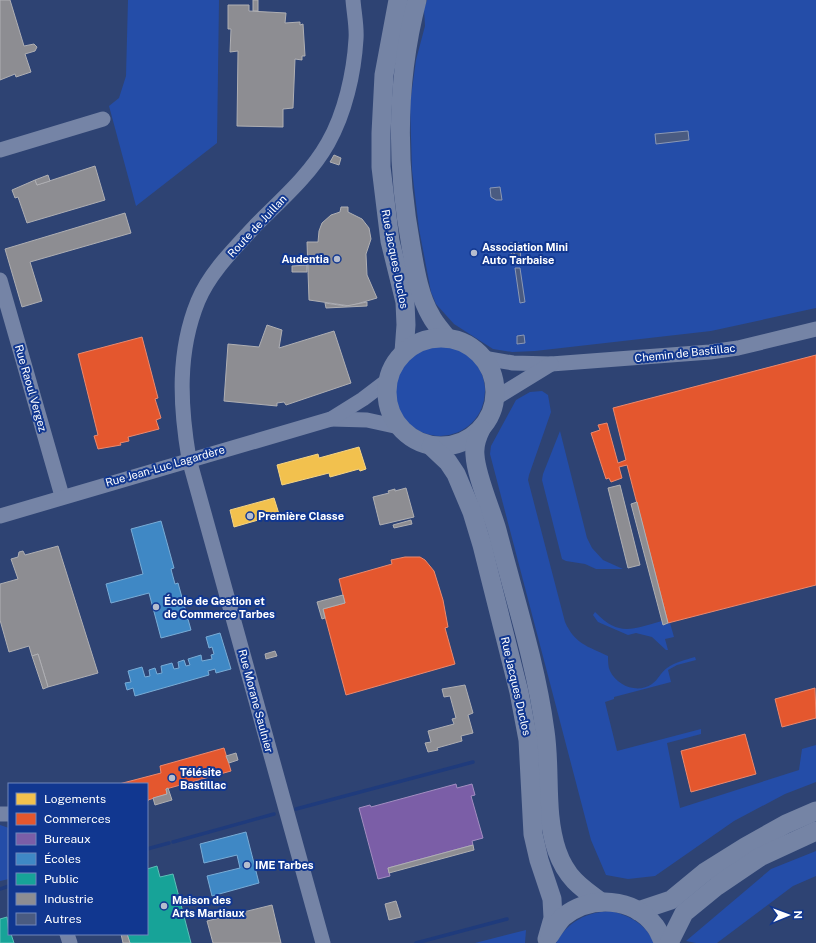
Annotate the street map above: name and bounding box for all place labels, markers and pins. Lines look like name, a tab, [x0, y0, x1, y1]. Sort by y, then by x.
place label: Association Mini Auto Tarbaise	[482, 241, 568, 266]
marker: Association Mini Auto Tarbaise	[469, 248, 479, 258]
place label: Audentia	[281, 253, 329, 265]
marker: Audentia	[332, 254, 342, 264]
place label: Première Classe	[258, 510, 344, 522]
marker: Première Classe	[245, 511, 255, 521]
place label: École de Gestion et de Commerce Tarbes	[164, 594, 275, 620]
marker: École de Gestion et de Commerce Tarbes	[151, 602, 161, 612]
place label: Télésite Bastillac	[180, 766, 226, 791]
marker: Télésite Bastillac	[167, 773, 177, 783]
place label: IME Tarbes	[255, 859, 314, 871]
marker: IME Tarbes	[242, 860, 252, 870]
place label: Maison des Arts Martiaux	[172, 894, 245, 919]
marker: Maison des Arts Martiaux	[159, 901, 169, 911]

